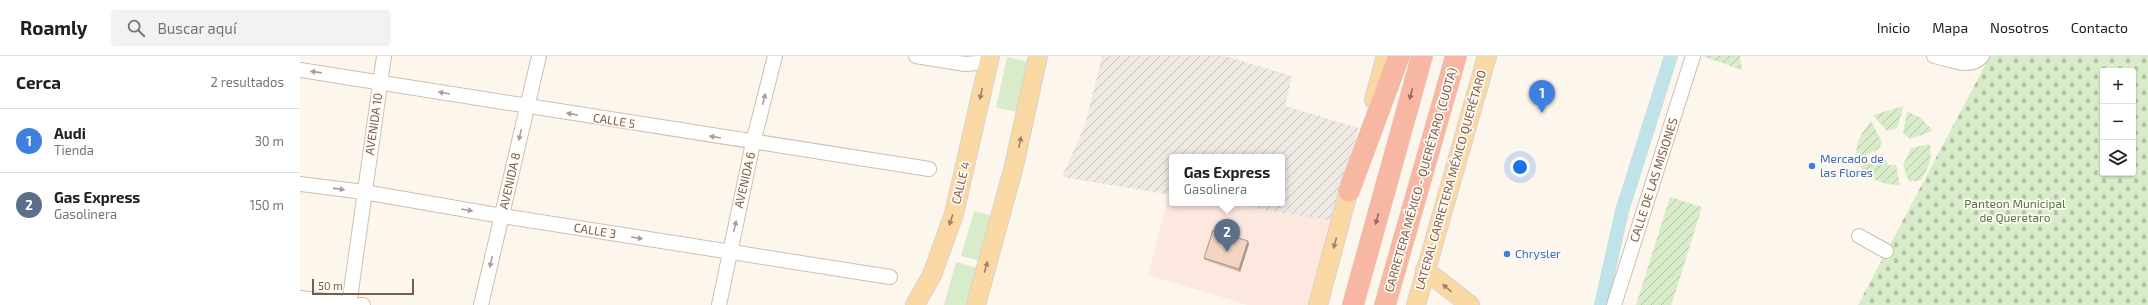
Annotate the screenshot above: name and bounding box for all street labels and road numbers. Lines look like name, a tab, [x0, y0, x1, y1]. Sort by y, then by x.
street label: CARRETERA MÉXICO - QUERÉTARO (CUOTA)	[1381, 66, 1460, 294]
street label: LATERAL CARRETERA MÉXICO QUERÉTARO	[1412, 68, 1489, 292]
street label: AVENIDA 10	[362, 92, 384, 156]
street label: CALLE 5	[592, 110, 636, 130]
street label: CALLE DE LAS MISIONES	[1626, 116, 1680, 244]
street label: AVENIDA 6	[731, 150, 757, 209]
street label: AVENIDA 8	[496, 151, 522, 210]
street label: CALLE 4	[948, 160, 972, 206]
street label: CALLE 3	[573, 220, 617, 240]

